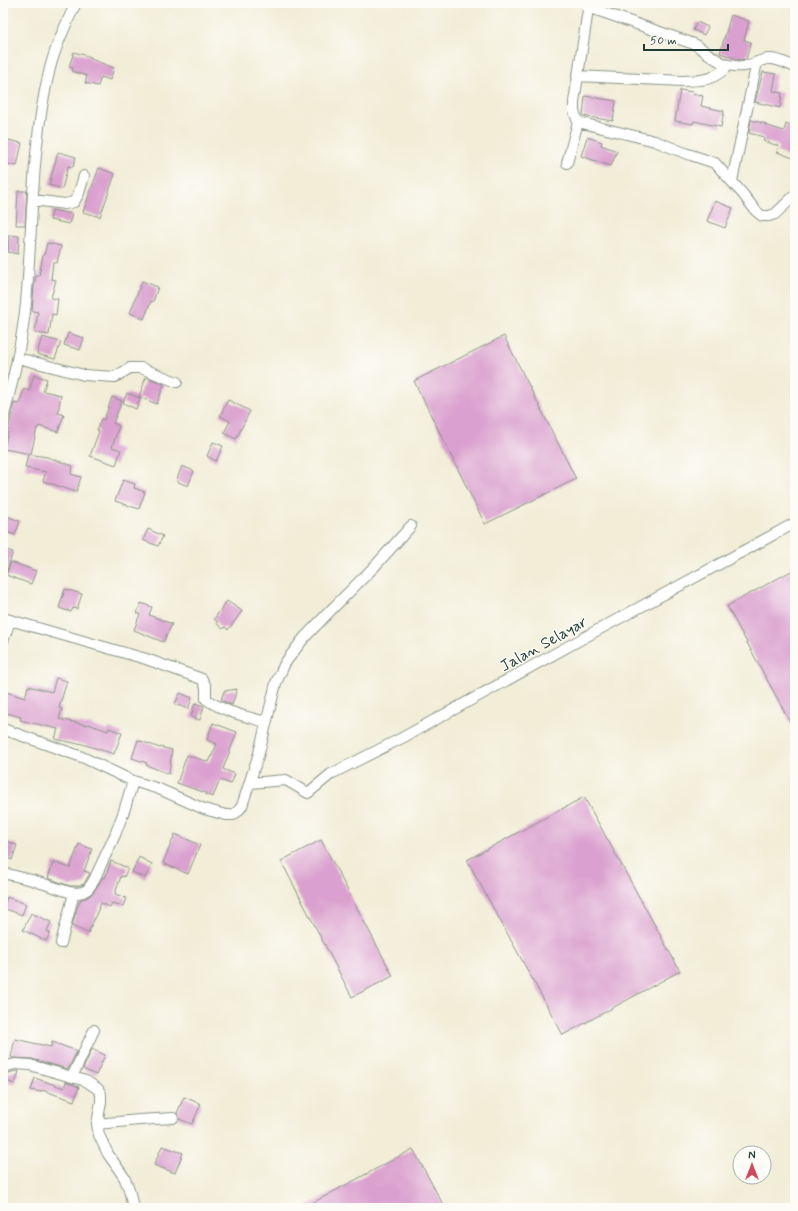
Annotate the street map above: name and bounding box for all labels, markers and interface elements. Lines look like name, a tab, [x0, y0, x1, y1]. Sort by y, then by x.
scale bar	[644, 26, 728, 52]
text: 50 m	[650, 33, 677, 49]
street label: Jalan Selayar	[496, 612, 591, 677]
north arrow	[732, 1145, 772, 1185]
text: N	[748, 1149, 756, 1163]

